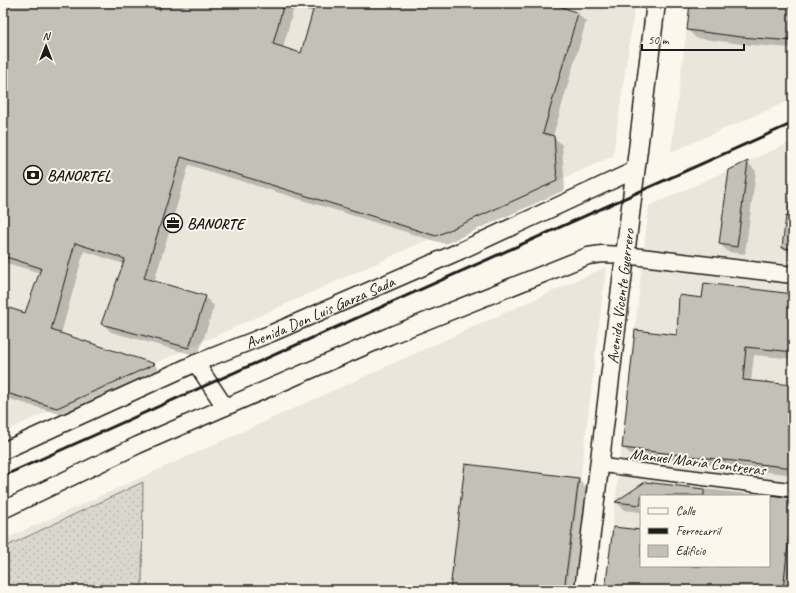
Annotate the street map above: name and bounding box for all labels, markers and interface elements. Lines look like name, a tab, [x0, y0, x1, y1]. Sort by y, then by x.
north arrow	[26, 26, 66, 66]
scale bar	[642, 26, 744, 52]
text: N	[43, 29, 52, 43]
text: 50 m	[648, 32, 670, 48]
bank icon: BANORTEL	[22, 164, 44, 186]
place label: BANORTEL	[47, 166, 112, 186]
office icon: BANORTE	[162, 212, 184, 234]
place label: BANORTE	[187, 214, 247, 234]
street label: Avenida Vicente Guerrero	[603, 226, 639, 365]
street label: Avenida Don Luis Garza Sada	[243, 271, 399, 354]
street label: Manuel María Contreras	[629, 444, 768, 480]
legend	[640, 495, 770, 567]
text: Calle	[676, 503, 696, 519]
text: Ferrocarril	[676, 523, 722, 539]
text: Edificio	[676, 543, 706, 559]

